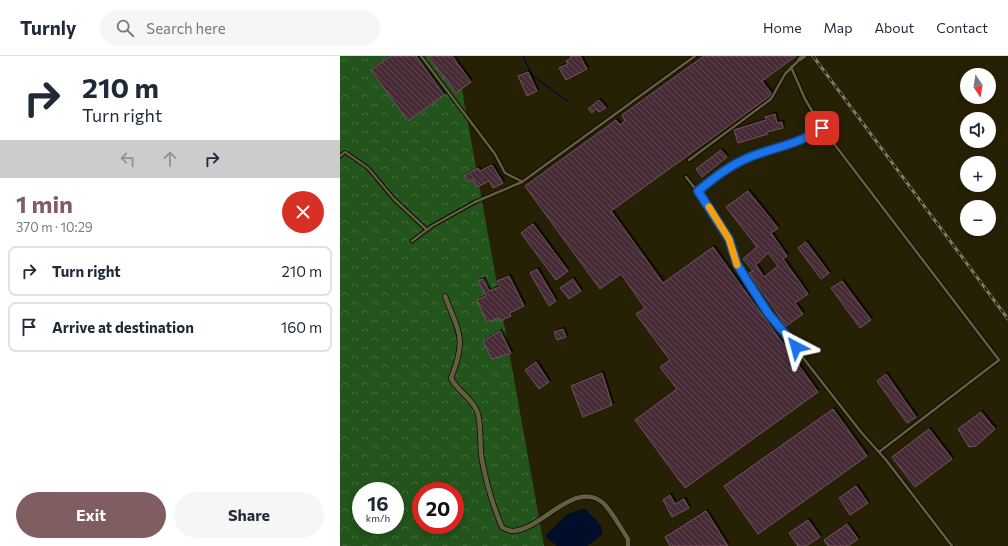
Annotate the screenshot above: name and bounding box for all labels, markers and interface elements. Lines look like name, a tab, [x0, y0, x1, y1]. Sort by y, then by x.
search box	[100, 10, 380, 46]
text: Turnly	[20, 16, 76, 39]
icon: search	[114, 17, 136, 39]
text: Search here	[146, 19, 226, 37]
text: Home	[763, 19, 802, 36]
text: Map	[824, 19, 852, 36]
text: About	[874, 19, 914, 36]
text: Contact	[936, 19, 988, 36]
north arrow	[960, 68, 996, 104]
map controls	[960, 68, 996, 236]
text: 210 m	[82, 70, 159, 104]
icon: right	[16, 72, 68, 124]
text: Turn right	[82, 104, 162, 126]
pin	[805, 111, 839, 145]
button: sound	[960, 112, 996, 148]
icon: arrive	[811, 117, 833, 139]
icon: left	[117, 148, 139, 170]
icon: ahead	[159, 148, 181, 170]
icon: right	[201, 148, 223, 170]
button: +	[960, 156, 996, 192]
text: 1 min	[16, 189, 73, 218]
button: close	[282, 191, 324, 233]
button: −	[960, 200, 996, 236]
text: 370 m · 10:29	[16, 219, 93, 235]
icon: right	[18, 260, 40, 282]
text: Turn right	[52, 262, 121, 280]
text: 210 m	[282, 262, 322, 280]
icon: arrive	[18, 316, 40, 338]
text: Arrive at destination	[52, 318, 194, 336]
text: 160 m	[281, 318, 322, 336]
position arrow	[775, 326, 817, 368]
speed limit sign: 20	[412, 482, 464, 534]
text: 16	[367, 491, 389, 515]
button: Exit	[16, 492, 166, 538]
button: Share	[174, 492, 324, 538]
text: km/h	[366, 512, 390, 524]

